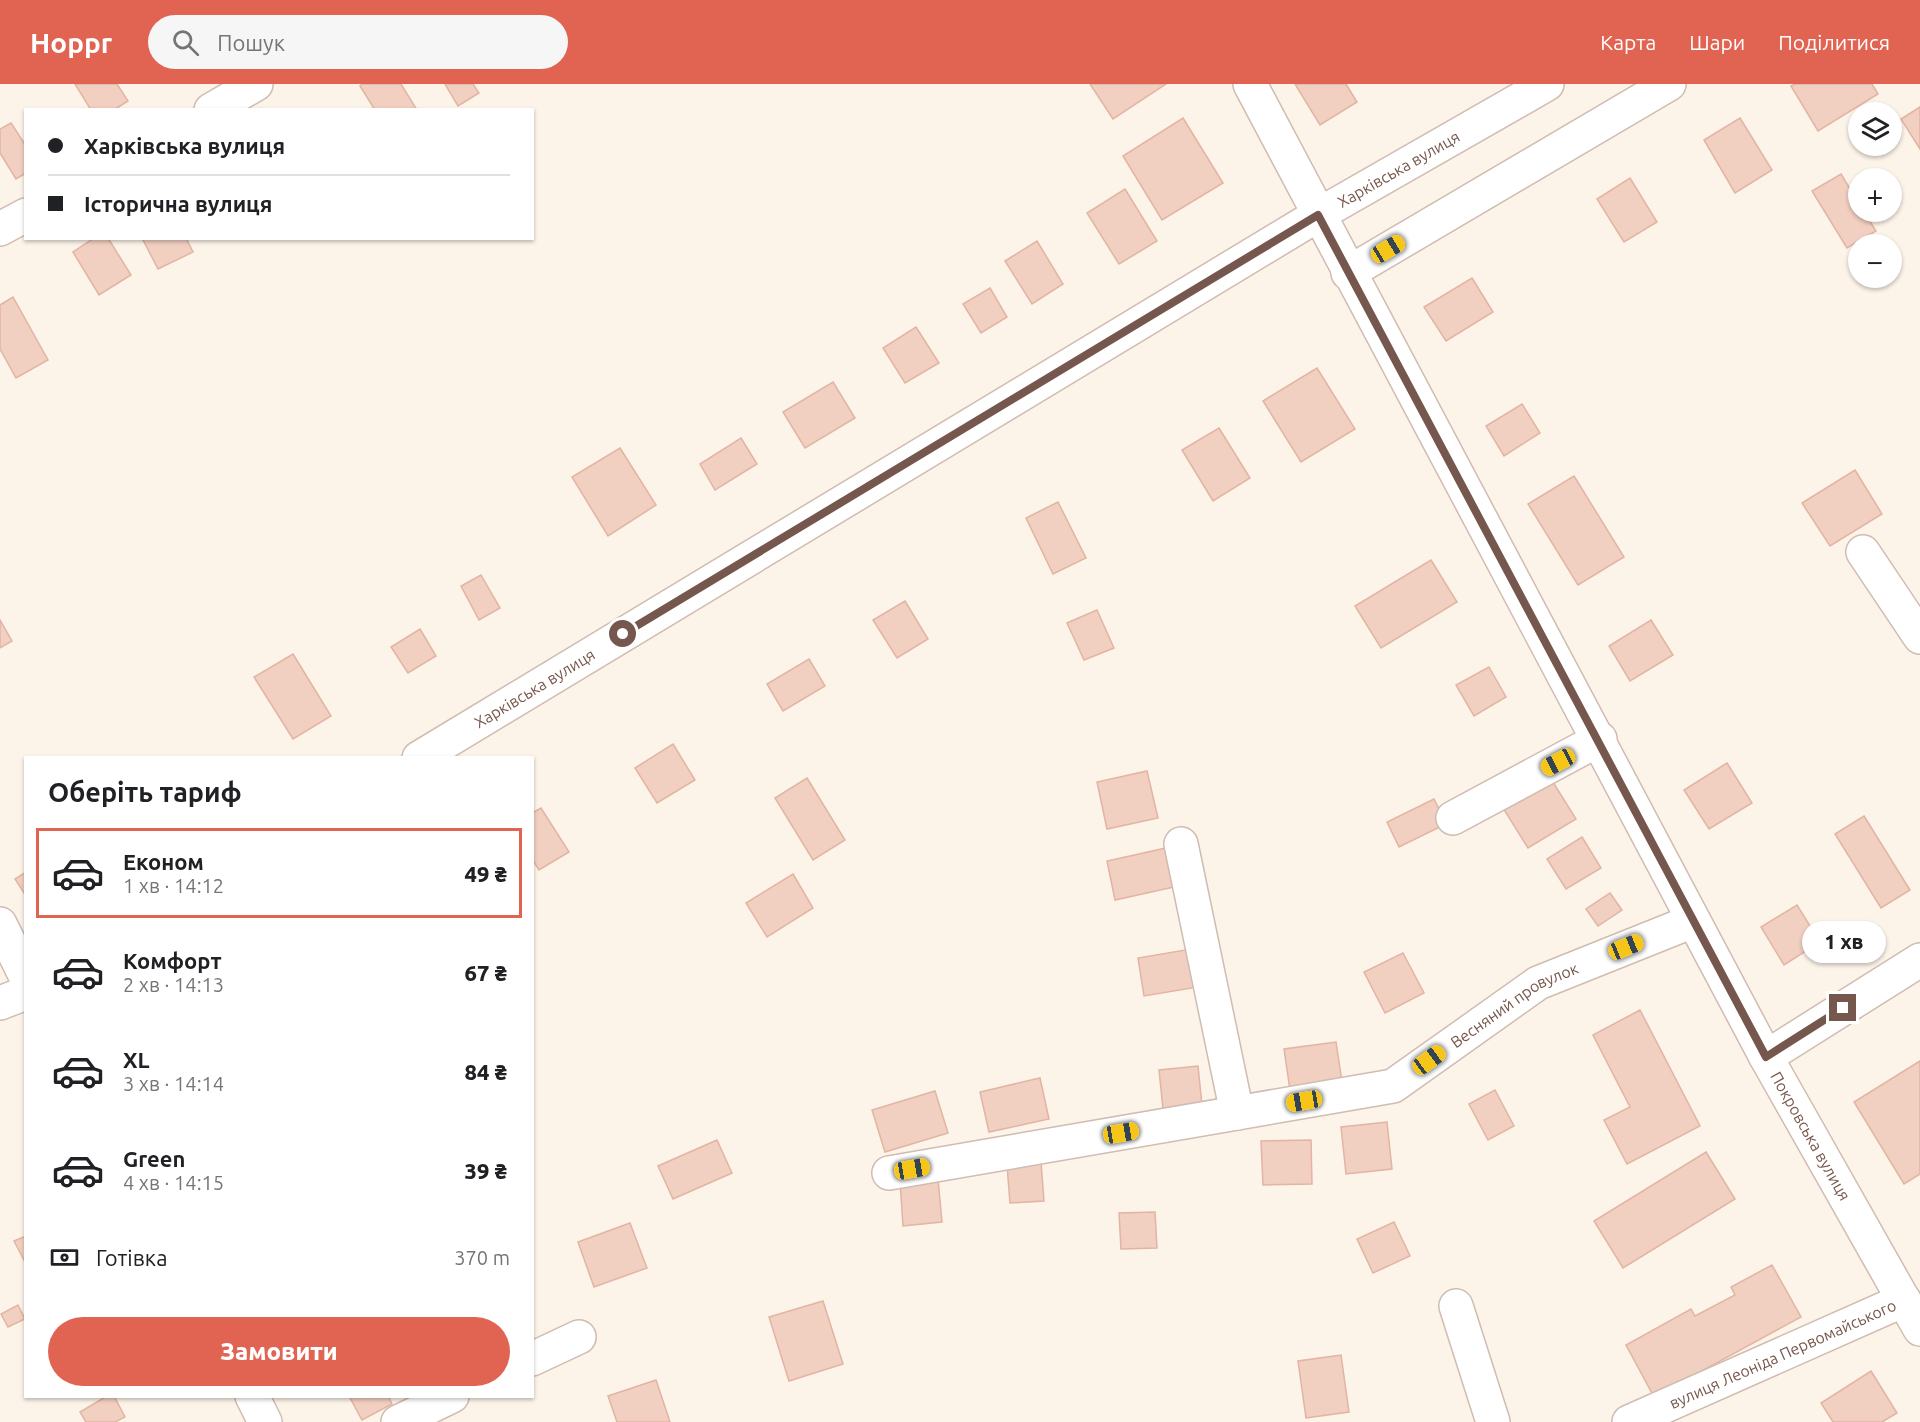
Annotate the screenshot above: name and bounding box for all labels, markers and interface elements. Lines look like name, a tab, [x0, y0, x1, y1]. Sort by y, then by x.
search box	[148, 15, 568, 69]
icon: search	[169, 26, 202, 59]
text: Hoppr	[30, 27, 112, 58]
text: Пошук	[217, 30, 285, 55]
text: Карта	[1600, 30, 1656, 54]
text: Шари	[1689, 30, 1745, 54]
text: Поділитися	[1778, 30, 1890, 54]
map controls	[1848, 102, 1902, 288]
button: layers	[1848, 102, 1902, 156]
street label: Харківська вулиця	[1334, 127, 1463, 211]
text: Харківська вулиця	[84, 133, 285, 158]
button: +	[1848, 168, 1902, 222]
text: Історична вулиця	[84, 191, 272, 216]
car	[1368, 232, 1408, 266]
button: −	[1848, 234, 1902, 288]
route start	[609, 620, 636, 647]
street label: Харківська вулиця	[471, 645, 598, 731]
car	[1538, 746, 1578, 778]
text: Оберіть тариф	[48, 777, 242, 807]
icon: car	[51, 846, 105, 900]
text: Економ	[123, 849, 204, 874]
text: 49 ₴	[464, 861, 507, 886]
text: 1 хв · 14:12	[123, 874, 224, 897]
callout: 1 хв	[1801, 921, 1885, 963]
text: 1 хв	[1824, 930, 1864, 953]
car	[1606, 932, 1646, 962]
icon: car	[51, 945, 105, 999]
text: Комфорт	[123, 948, 222, 973]
street label: Весняний провулок	[1447, 959, 1581, 1051]
text: 67 ₴	[464, 960, 507, 985]
text: 2 хв · 14:13	[123, 973, 224, 996]
route end	[1829, 994, 1856, 1021]
car	[1409, 1042, 1449, 1078]
icon: car	[51, 1044, 105, 1098]
text: XL	[123, 1047, 150, 1072]
text: 84 ₴	[464, 1059, 507, 1084]
street label: Покровська вулиця	[1767, 1068, 1854, 1203]
text: 3 хв · 14:14	[123, 1072, 224, 1095]
car	[1285, 1089, 1323, 1113]
car	[1102, 1121, 1140, 1145]
icon: car	[51, 1143, 105, 1197]
text: Green	[123, 1146, 185, 1171]
car	[893, 1157, 931, 1181]
text: 39 ₴	[464, 1158, 507, 1183]
text: 4 хв · 14:15	[123, 1171, 224, 1194]
icon: cash	[48, 1241, 81, 1274]
text: Готівка	[96, 1245, 167, 1270]
text: 370 m	[454, 1246, 510, 1269]
street label: вулиця Леоніда Первомайського	[1666, 1296, 1899, 1412]
button: Замовити	[48, 1317, 510, 1386]

